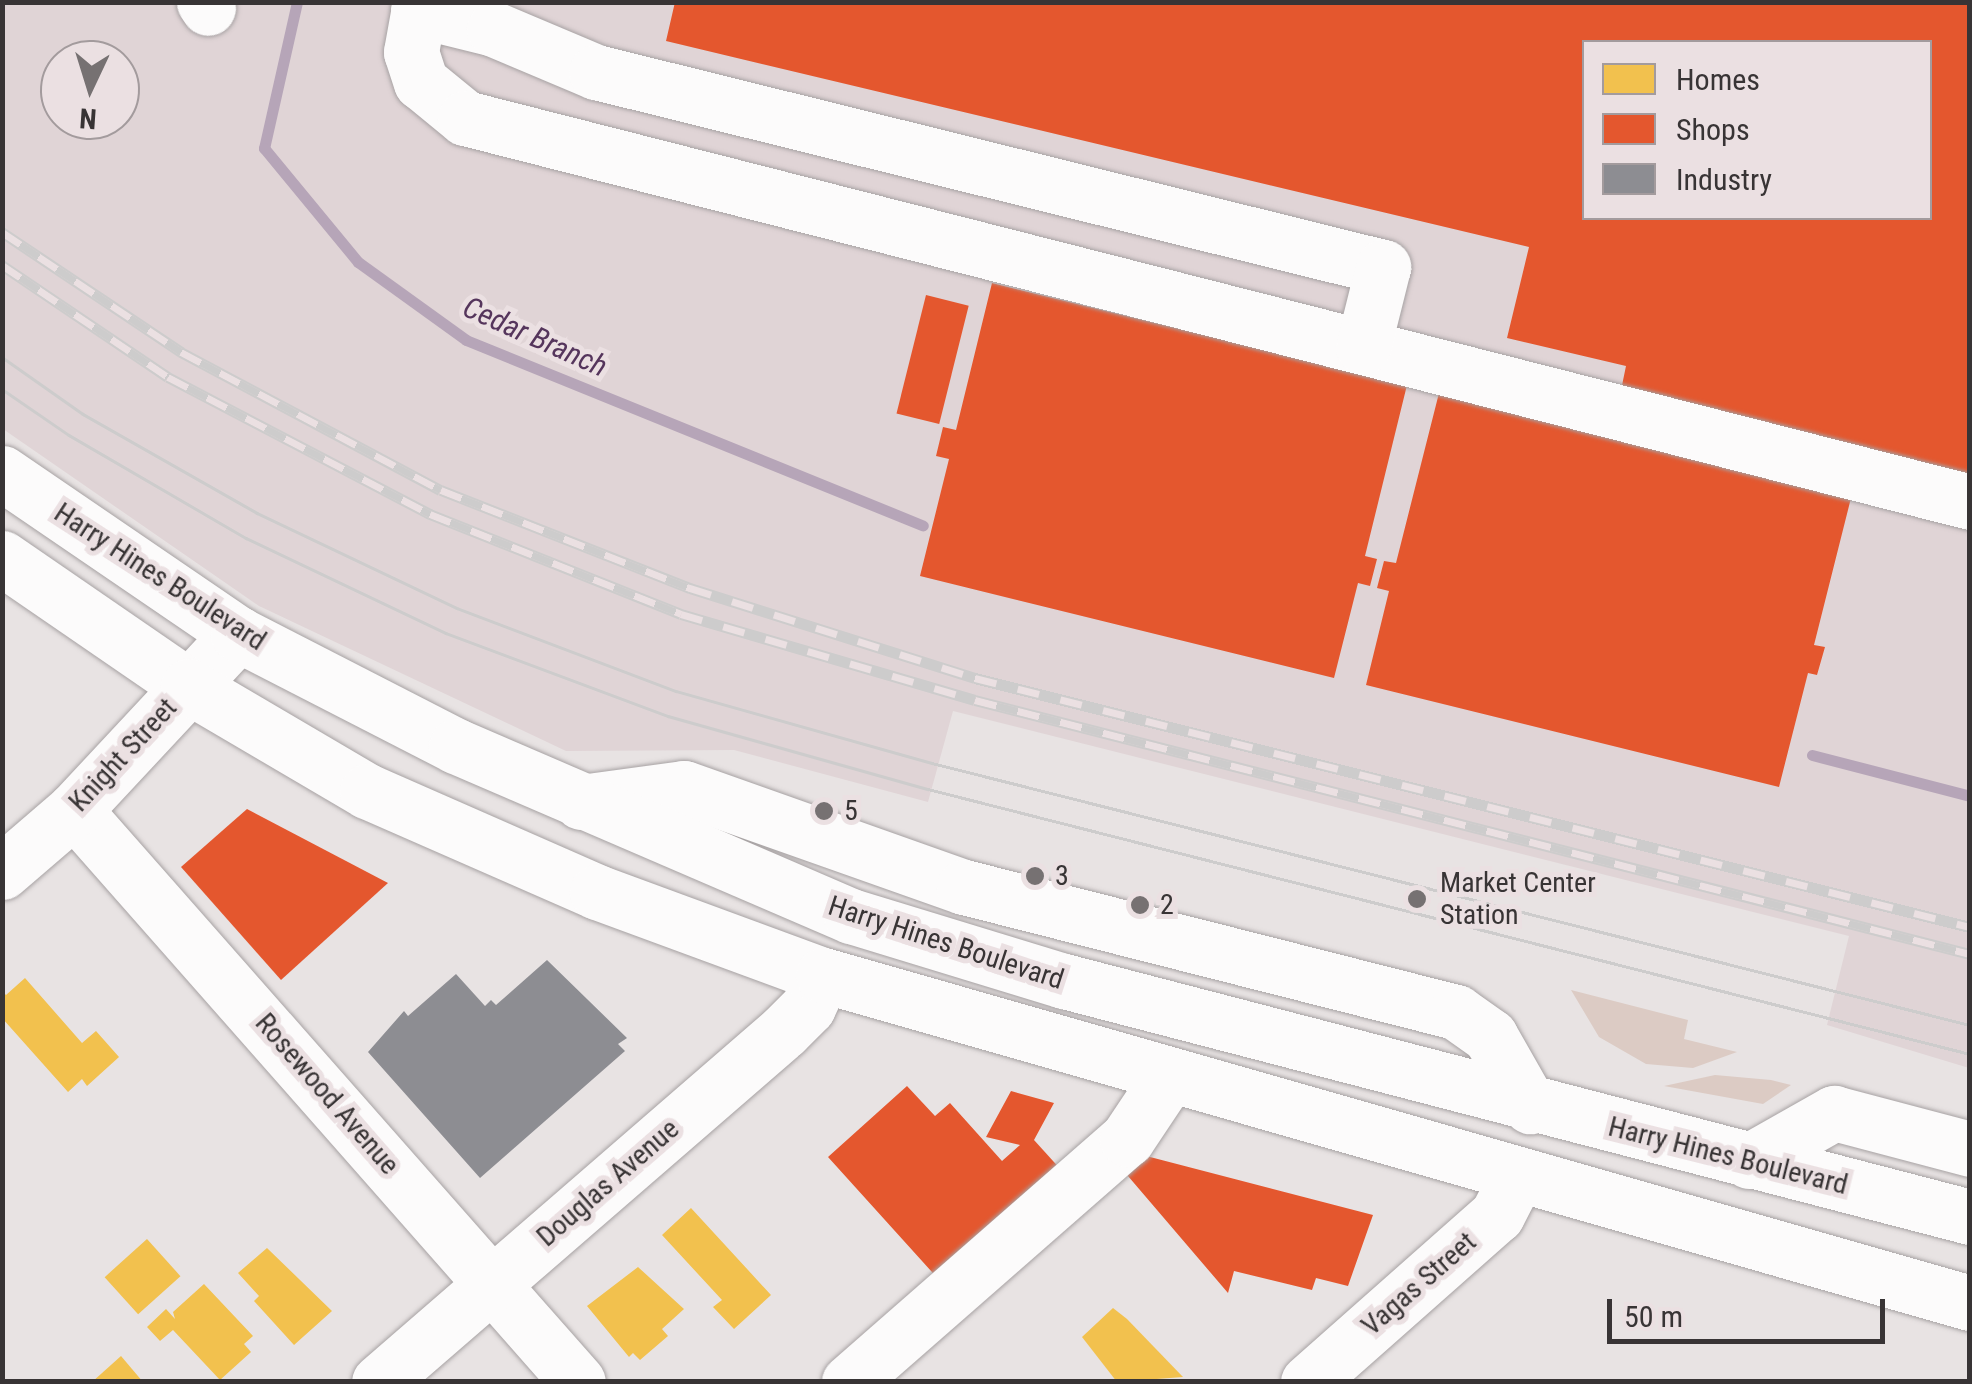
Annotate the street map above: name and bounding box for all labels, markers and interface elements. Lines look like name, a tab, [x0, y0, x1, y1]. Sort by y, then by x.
north arrow	[40, 40, 140, 140]
legend	[1582, 40, 1932, 220]
text: Homes	[1676, 62, 1760, 97]
text: N	[78, 101, 98, 135]
text: Shops	[1676, 112, 1750, 147]
text: Industry	[1676, 162, 1772, 197]
water label: Cedar Branch	[457, 289, 613, 385]
street label: Harry Hines Boulevard	[48, 496, 272, 658]
street label: Knight Street	[62, 691, 184, 819]
place label: 5	[844, 794, 858, 828]
marker: 5	[813, 800, 835, 822]
place label: 3	[1055, 859, 1069, 893]
marker: 3	[1024, 865, 1046, 887]
place label: Market Center Station	[1440, 866, 1596, 932]
marker: Market Center Station	[1404, 886, 1430, 912]
place label: 2	[1160, 888, 1174, 922]
street label: Harry Hines Boulevard	[824, 889, 1068, 997]
marker: 2	[1129, 894, 1151, 916]
street label: Rosewood Avenue	[248, 1007, 406, 1181]
street label: Harry Hines Boulevard	[1605, 1110, 1851, 1202]
street label: Douglas Avenue	[530, 1112, 686, 1254]
street label: Vagas Street	[1355, 1225, 1483, 1343]
scale bar	[1612, 1279, 1890, 1341]
text: 50 m	[1624, 1299, 1683, 1334]

